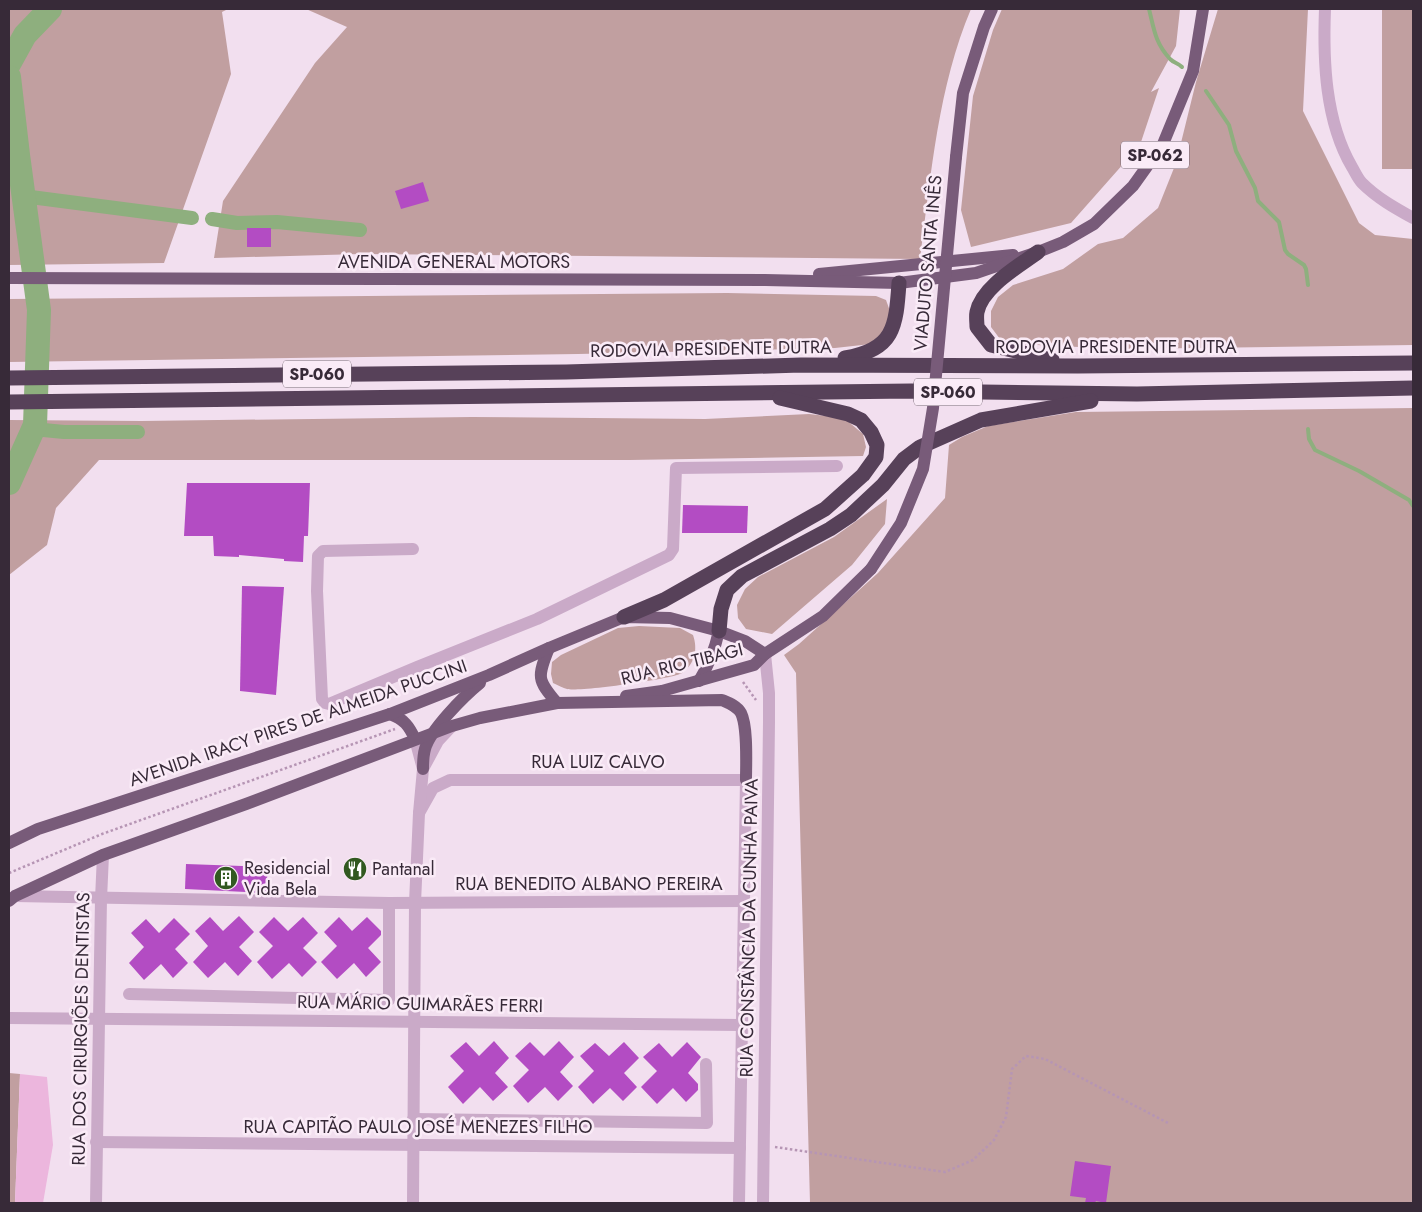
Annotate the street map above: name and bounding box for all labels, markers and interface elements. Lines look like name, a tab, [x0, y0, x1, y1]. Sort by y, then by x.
road number: SP-062	[1121, 142, 1189, 168]
street label: VIADUTO SANTA INÊS	[907, 174, 949, 352]
street label: AVENIDA GENERAL MOTORS	[338, 249, 570, 275]
street label: RODOVIA PRESIDENTE DUTRA	[590, 334, 832, 364]
street label: RODOVIA PRESIDENTE DUTRA	[995, 334, 1237, 360]
road number: SP-060	[283, 360, 351, 388]
road number: SP-060	[914, 378, 982, 406]
street label: RUA RIO TIBAGI	[618, 636, 746, 692]
street label: AVENIDA IRACY PIRES DE ALMEIDA PUCCINI	[126, 653, 470, 793]
street label: RUA LUIZ CALVO	[531, 749, 665, 775]
street label: RUA CONSTÂNCIA DA CUNHA PAIVA	[733, 778, 765, 1078]
place label: Residencial Vida Bela	[244, 855, 330, 902]
restaurant icon: Pantanal	[342, 856, 368, 882]
place label: Pantanal	[372, 856, 435, 882]
building icon: Residencial Vida Bela	[213, 865, 239, 891]
street label: RUA BENEDITO ALBANO PEREIRA	[455, 871, 723, 897]
street label: RUA DOS CIRURGIÕES DENTISTAS	[66, 892, 96, 1166]
street label: RUA MÁRIO GUIMARÃES FERRI	[297, 989, 543, 1019]
street label: RUA CAPITÃO PAULO JOSÉ MENEZES FILHO	[244, 1114, 592, 1140]

